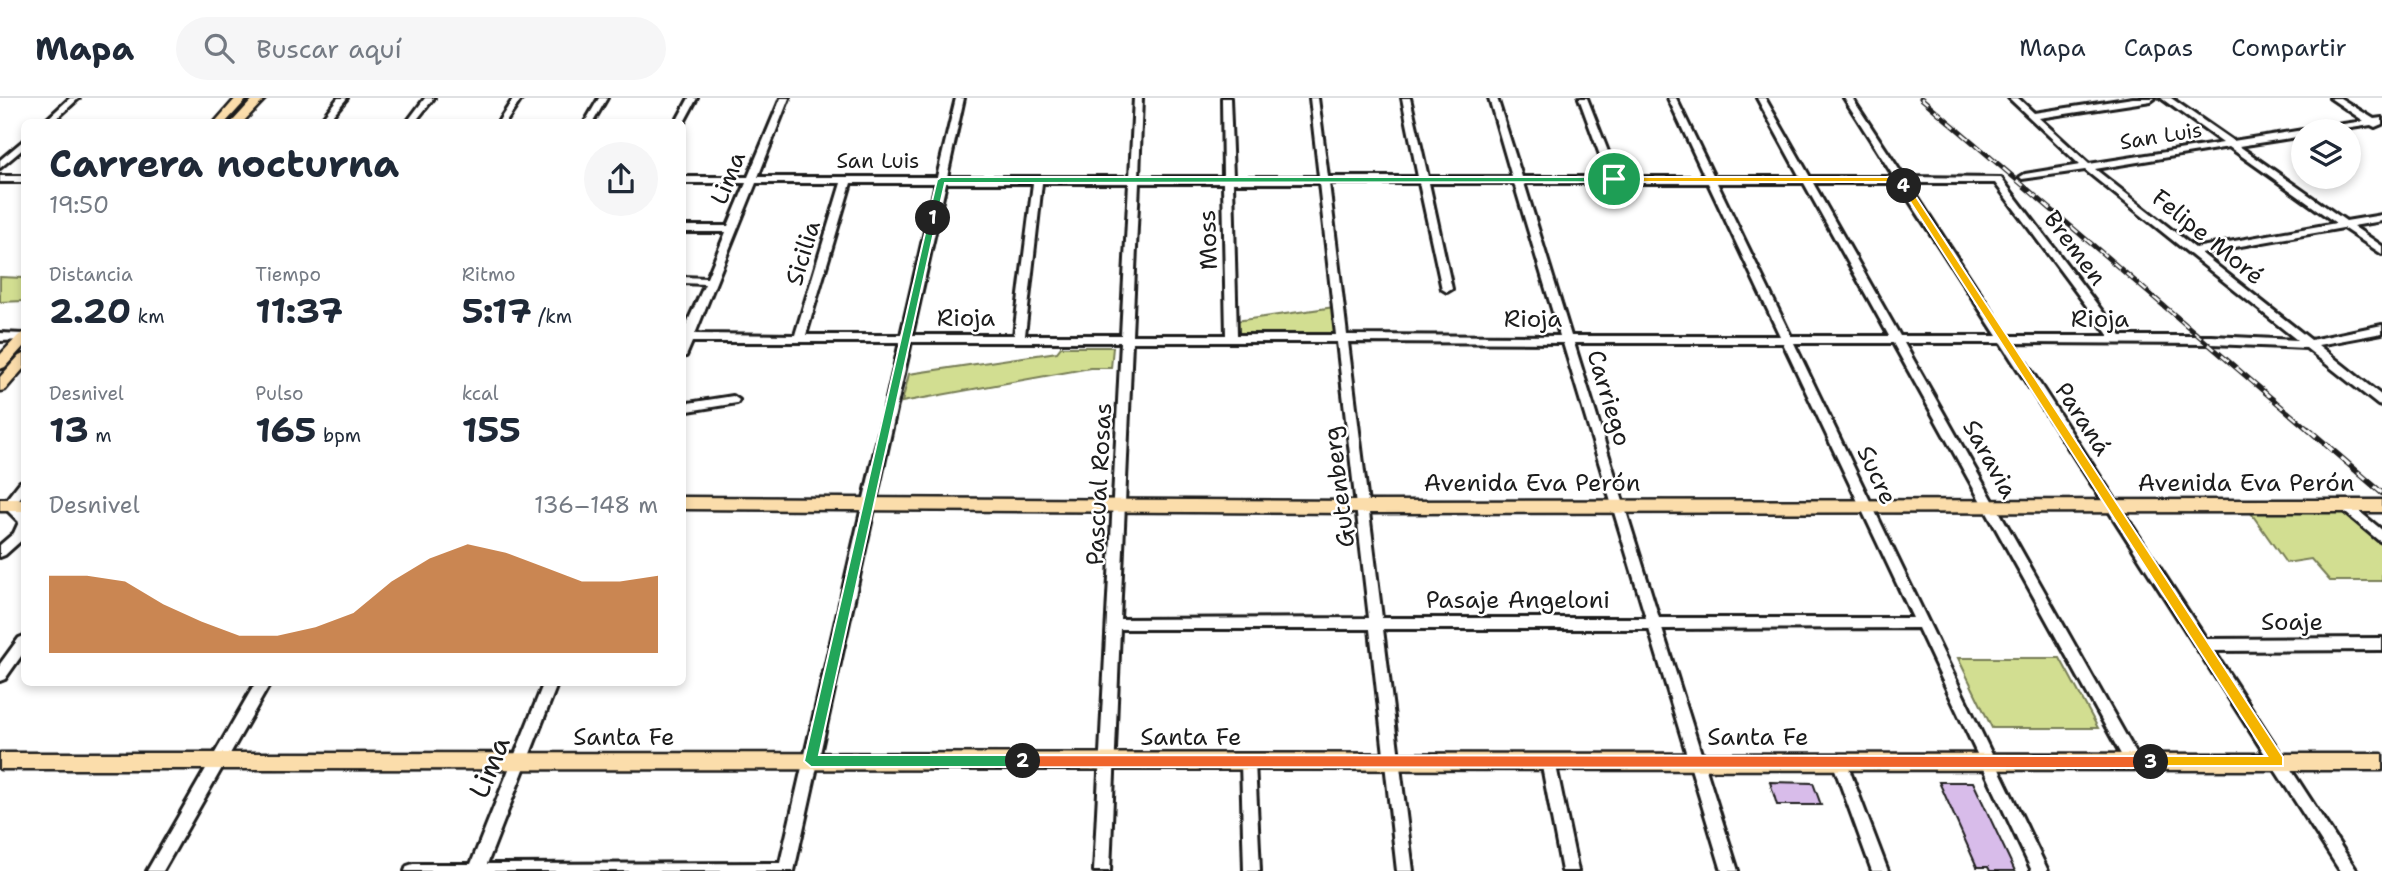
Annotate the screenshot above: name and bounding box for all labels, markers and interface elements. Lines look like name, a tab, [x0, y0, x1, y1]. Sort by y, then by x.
search box	[176, 17, 666, 80]
text: Mapa	[35, 26, 134, 71]
icon: search	[200, 29, 238, 67]
text: Buscar aquí	[256, 31, 402, 66]
text: Mapa	[2019, 32, 2086, 64]
text: Capas	[2124, 32, 2193, 64]
text: Compartir	[2231, 32, 2347, 64]
street label: San Luis	[2118, 116, 2204, 156]
map controls	[2291, 119, 2361, 189]
button: layers	[2291, 119, 2361, 189]
text: Carrera nocturna	[49, 138, 399, 189]
button: share	[584, 142, 658, 216]
street label: Lima	[703, 147, 753, 209]
street label: San Luis	[836, 147, 920, 175]
pin	[1584, 149, 1644, 209]
icon: arrive	[1595, 160, 1633, 198]
pin: 4	[1886, 168, 1922, 204]
text: 4	[1897, 173, 1910, 198]
street label: Felipe Moré	[2145, 182, 2271, 292]
text: 19:50	[49, 190, 109, 220]
pin: 1	[916, 200, 950, 236]
street label: Bremen	[2036, 204, 2114, 292]
text: 1	[928, 205, 937, 230]
street label: Moss	[1191, 209, 1225, 271]
street label: Sicilia	[778, 217, 828, 289]
text: Distancia	[49, 262, 133, 287]
text: Tiempo	[255, 262, 321, 287]
text: Ritmo	[462, 262, 516, 287]
text: 2.20	[49, 287, 131, 334]
text: 11:37	[255, 287, 343, 334]
text: 5:17	[462, 287, 532, 334]
street label: Rioja	[937, 302, 995, 334]
street label: Rioja	[1504, 303, 1562, 335]
street label: Rioja	[2071, 303, 2129, 335]
text: km	[131, 304, 165, 329]
text: /km	[532, 304, 572, 329]
street label: Carriego	[1579, 346, 1639, 450]
street label: Paraná	[2047, 376, 2119, 462]
text: Desnivel	[49, 381, 124, 406]
text: Pulso	[255, 381, 304, 406]
text: kcal	[462, 381, 499, 406]
street label: Pascual Rosas	[1079, 402, 1119, 566]
text: 13	[49, 406, 89, 453]
text: 165	[255, 406, 316, 453]
text: 155	[462, 406, 521, 453]
street label: Saravia	[1955, 414, 2025, 504]
text: m	[89, 423, 112, 448]
text: bpm	[316, 423, 361, 448]
street label: Gutenberg	[1316, 425, 1362, 549]
street label: Sucre	[1849, 440, 1905, 510]
street label: Avenida Eva Perón	[1424, 467, 1640, 499]
street label: Avenida Eva Perón	[2138, 467, 2354, 499]
text: Desnivel	[49, 490, 140, 520]
text: 136–148 m	[534, 490, 658, 520]
street label: Pasaje Angeloni	[1426, 584, 1610, 616]
street label: Soaje	[2261, 606, 2323, 638]
street label: Santa Fe	[573, 721, 675, 753]
street label: Santa Fe	[1140, 721, 1242, 753]
street label: Santa Fe	[1707, 721, 1809, 753]
street label: Lima	[459, 730, 519, 804]
pin: 2	[1006, 744, 1040, 778]
pin: 3	[2134, 744, 2168, 780]
text: 2	[1016, 748, 1029, 773]
text: 3	[2144, 749, 2157, 774]

